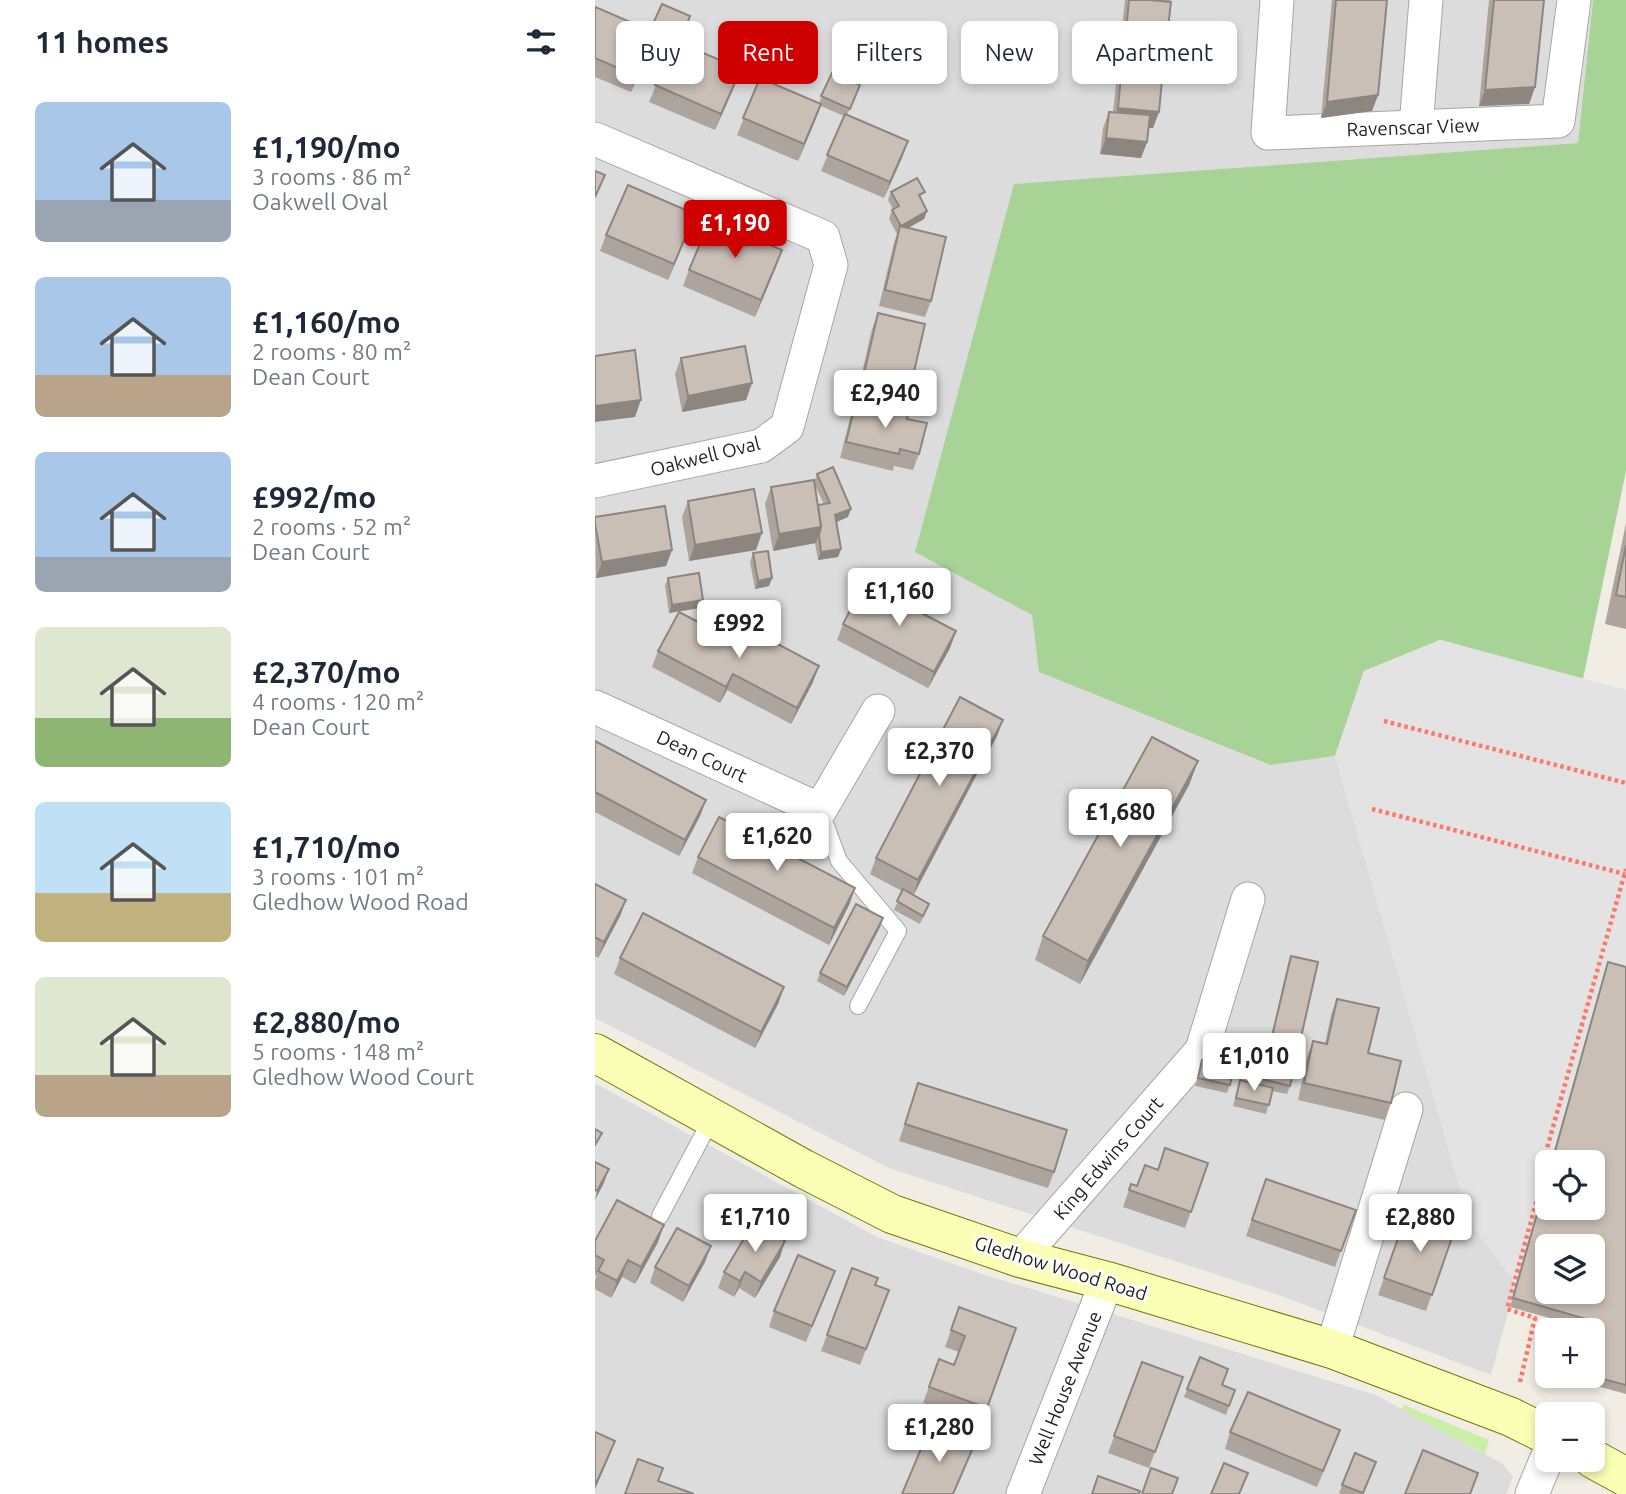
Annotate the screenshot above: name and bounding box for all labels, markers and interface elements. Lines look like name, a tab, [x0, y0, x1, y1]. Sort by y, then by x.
chip: Buy	[616, 21, 704, 84]
chip: Rent	[718, 21, 818, 84]
chip: Filters	[832, 21, 947, 84]
chip: New	[961, 21, 1058, 84]
chip: Apartment	[1072, 21, 1237, 84]
icon: filters	[522, 23, 560, 61]
text: 11 homes	[35, 25, 169, 59]
street label: Ravenscar View	[1346, 114, 1480, 140]
icon: home	[91, 130, 175, 214]
text: £1,190/mo	[252, 130, 401, 164]
text: 3 rooms · 86 m²	[252, 164, 411, 189]
text: Oakwell Oval	[252, 189, 388, 214]
pin: £1,190	[678, 201, 792, 260]
text: £1,190	[700, 210, 770, 235]
icon: home	[91, 305, 175, 389]
text: £1,160/mo	[252, 305, 401, 339]
text: 2 rooms · 80 m²	[252, 339, 411, 364]
text: Dean Court	[252, 364, 370, 389]
pin: £2,940	[828, 370, 942, 430]
text: £2,940	[850, 380, 920, 405]
street label: Oakwell Oval	[648, 432, 762, 480]
icon: home	[91, 480, 175, 564]
text: £992/mo	[252, 480, 376, 514]
text: 2 rooms · 52 m²	[252, 514, 411, 539]
text: Dean Court	[252, 539, 370, 564]
pin: £1,160	[842, 568, 956, 628]
text: £1,160	[864, 578, 934, 603]
pin: £992	[698, 600, 780, 660]
text: £992	[713, 610, 765, 635]
icon: home	[91, 655, 175, 739]
text: £2,370/mo	[252, 655, 401, 689]
text: 4 rooms · 120 m²	[252, 689, 424, 714]
text: Dean Court	[252, 714, 370, 739]
street label: Dean Court	[653, 726, 751, 787]
pin: £2,370	[882, 728, 996, 788]
text: £2,370	[904, 738, 974, 763]
pin: £1,680	[1063, 790, 1177, 849]
text: £1,680	[1085, 799, 1155, 824]
pin: £1,620	[720, 814, 834, 873]
text: £1,620	[742, 823, 812, 848]
icon: home	[91, 830, 175, 914]
text: £1,710/mo	[252, 830, 401, 864]
text: 3 rooms · 101 m²	[252, 864, 424, 889]
text: Gledhow Wood Road	[252, 889, 469, 914]
icon: home	[91, 1005, 175, 1089]
text: £2,880/mo	[252, 1005, 401, 1039]
pin: £1,010	[1197, 1034, 1311, 1093]
text: 5 rooms · 148 m²	[252, 1039, 424, 1064]
text: £1,010	[1219, 1043, 1289, 1068]
text: Gledhow Wood Court	[252, 1064, 474, 1089]
street label: King Edwins Court	[1049, 1092, 1168, 1224]
map controls	[1535, 1150, 1605, 1472]
button: locate	[1535, 1150, 1605, 1220]
pin: £1,710	[698, 1194, 812, 1254]
pin: £2,880	[1363, 1194, 1477, 1254]
text: £1,710	[720, 1204, 790, 1229]
text: £2,880	[1385, 1204, 1455, 1229]
street label: Gledhow Wood Road	[972, 1231, 1150, 1305]
button: layers	[1535, 1234, 1605, 1304]
street label: Well House Avenue	[1024, 1308, 1106, 1468]
button: +	[1535, 1318, 1605, 1388]
button: −	[1535, 1402, 1605, 1472]
pin: £1,280	[882, 1404, 996, 1464]
text: £1,280	[904, 1414, 974, 1439]

